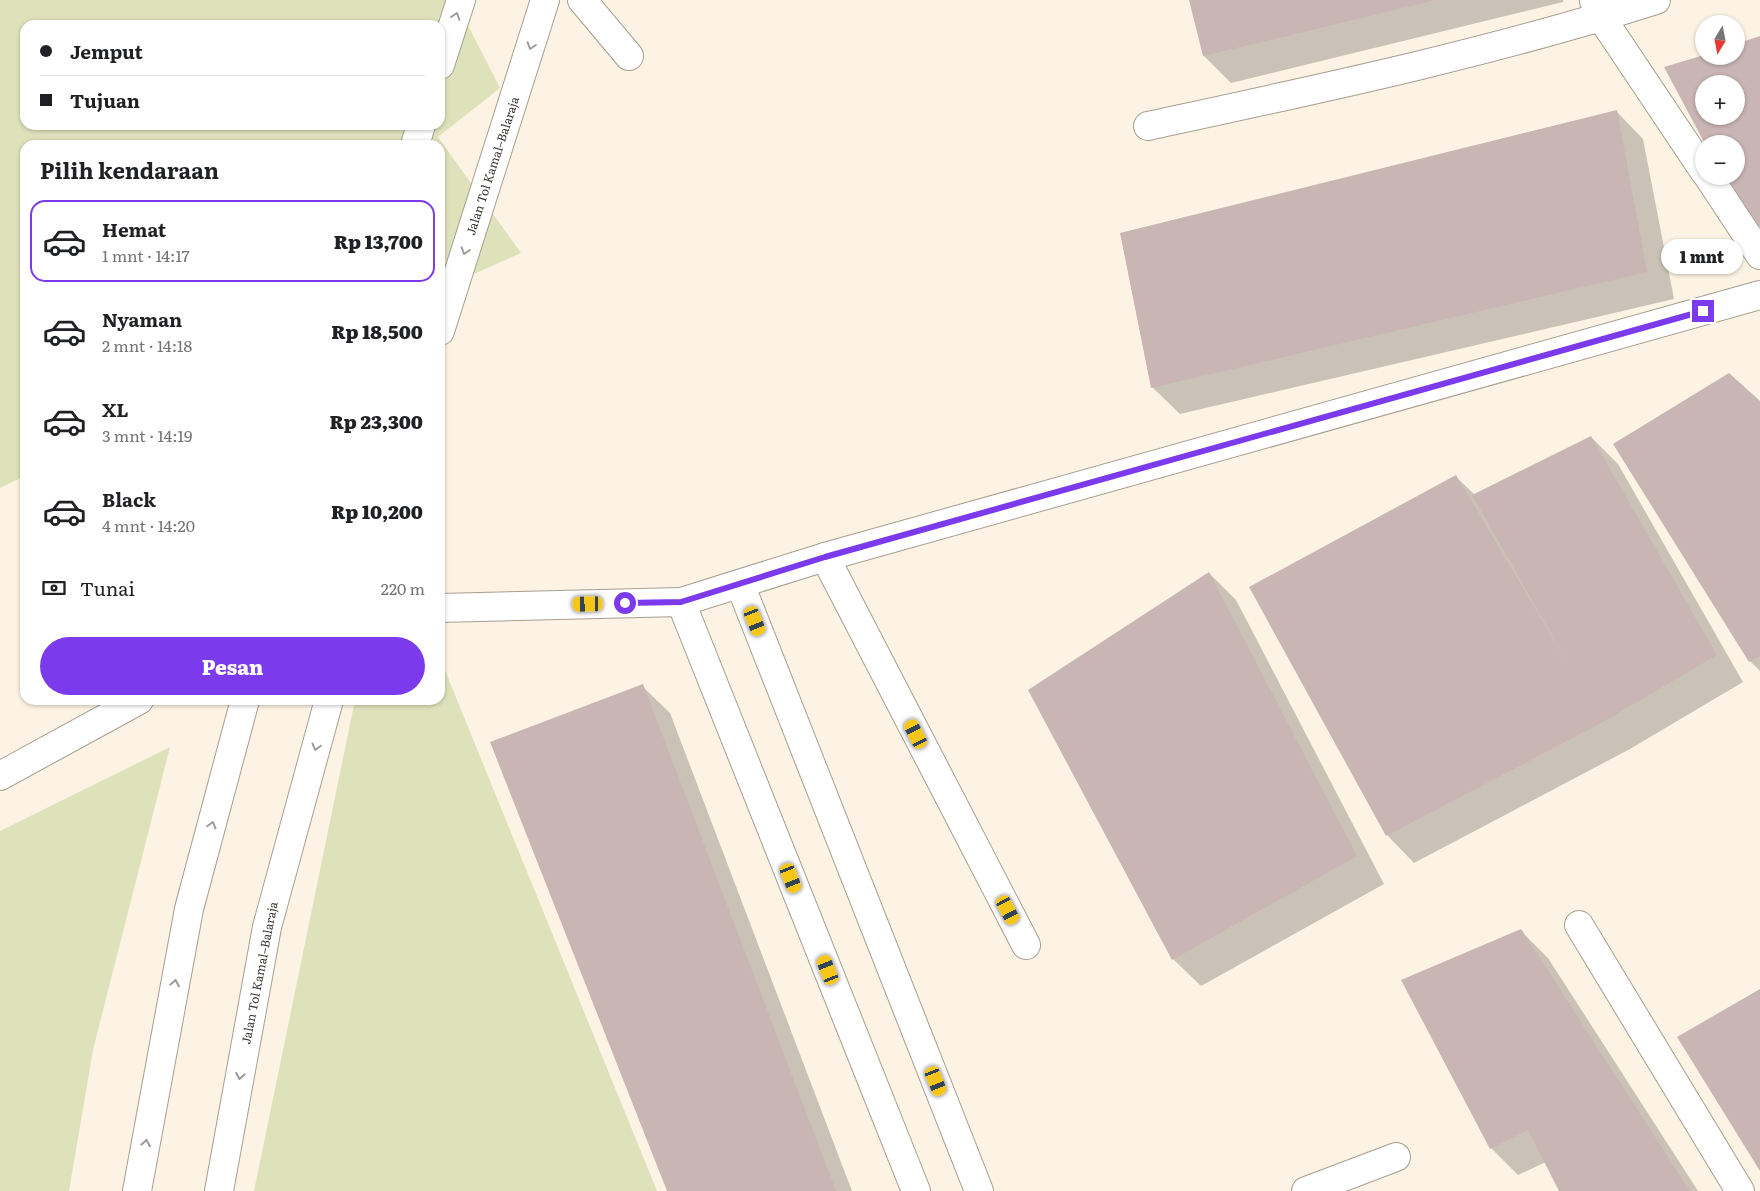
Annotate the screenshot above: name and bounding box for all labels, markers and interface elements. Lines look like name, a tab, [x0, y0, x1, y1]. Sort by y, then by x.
one-way arrow	[450, 12, 460, 21]
north arrow	[1695, 15, 1745, 65]
map controls	[1695, 15, 1745, 185]
text: Jemput	[70, 37, 143, 65]
one-way arrow	[526, 42, 536, 50]
button: +	[1695, 75, 1745, 125]
text: Tujuan	[70, 86, 140, 114]
street label: Jalan Tol Kamal–Balaraja	[461, 94, 523, 237]
button: −	[1695, 135, 1745, 185]
text: Pilih kendaraan	[40, 153, 219, 186]
text: Hemat	[102, 215, 166, 243]
icon: car	[42, 219, 87, 264]
text: Rp 13,700	[334, 227, 423, 255]
callout: 1 mnt	[1662, 238, 1744, 274]
text: 1 mnt · 14:17	[102, 243, 190, 267]
text: 1 mnt	[1680, 244, 1724, 268]
one-way arrow	[461, 247, 471, 255]
route end	[1692, 300, 1714, 322]
text: Nyaman	[102, 305, 182, 333]
icon: car	[42, 309, 87, 354]
text: Rp 18,500	[331, 317, 423, 345]
text: 2 mnt · 14:18	[102, 333, 192, 357]
text: XL	[102, 395, 129, 423]
icon: car	[42, 399, 87, 444]
text: Rp 23,300	[330, 407, 423, 435]
text: 3 mnt · 14:19	[102, 423, 192, 447]
text: Black	[102, 485, 156, 513]
icon: car	[42, 489, 87, 534]
text: Rp 10,200	[331, 497, 423, 525]
text: 4 mnt · 14:20	[102, 513, 195, 537]
icon: cash	[40, 574, 68, 602]
text: Tunai	[80, 574, 135, 602]
text: 220 m	[381, 576, 425, 600]
route start	[614, 592, 636, 614]
car	[572, 596, 603, 612]
car	[742, 604, 767, 638]
button: Pesan	[40, 637, 425, 695]
car	[902, 717, 929, 751]
one-way arrow	[311, 743, 322, 752]
one-way arrow	[206, 821, 216, 829]
car	[778, 861, 803, 895]
car	[994, 893, 1021, 927]
street label: Jalan Tol Kamal–Balaraja	[236, 900, 282, 1046]
car	[815, 953, 840, 987]
one-way arrow	[170, 979, 180, 988]
car	[923, 1064, 948, 1098]
one-way arrow	[236, 1071, 246, 1080]
one-way arrow	[141, 1139, 151, 1147]

